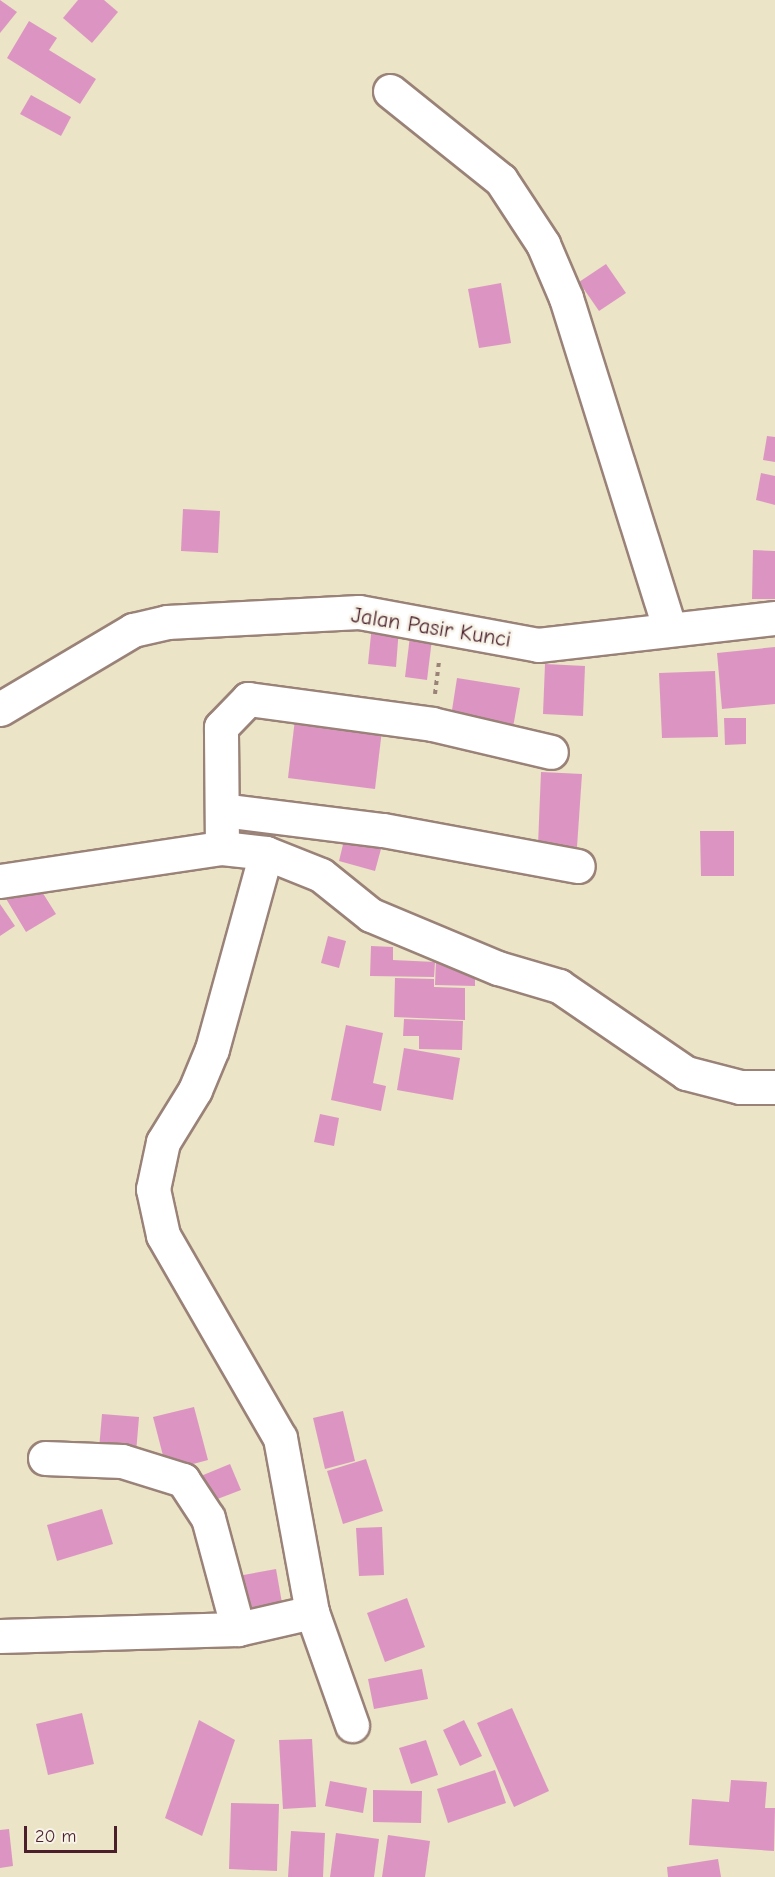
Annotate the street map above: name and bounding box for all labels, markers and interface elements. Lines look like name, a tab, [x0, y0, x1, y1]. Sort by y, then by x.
street label: Jalan Pasir Kunci	[349, 602, 513, 654]
scale bar	[27, 1814, 120, 1852]
text: 20 m	[35, 1826, 76, 1847]

